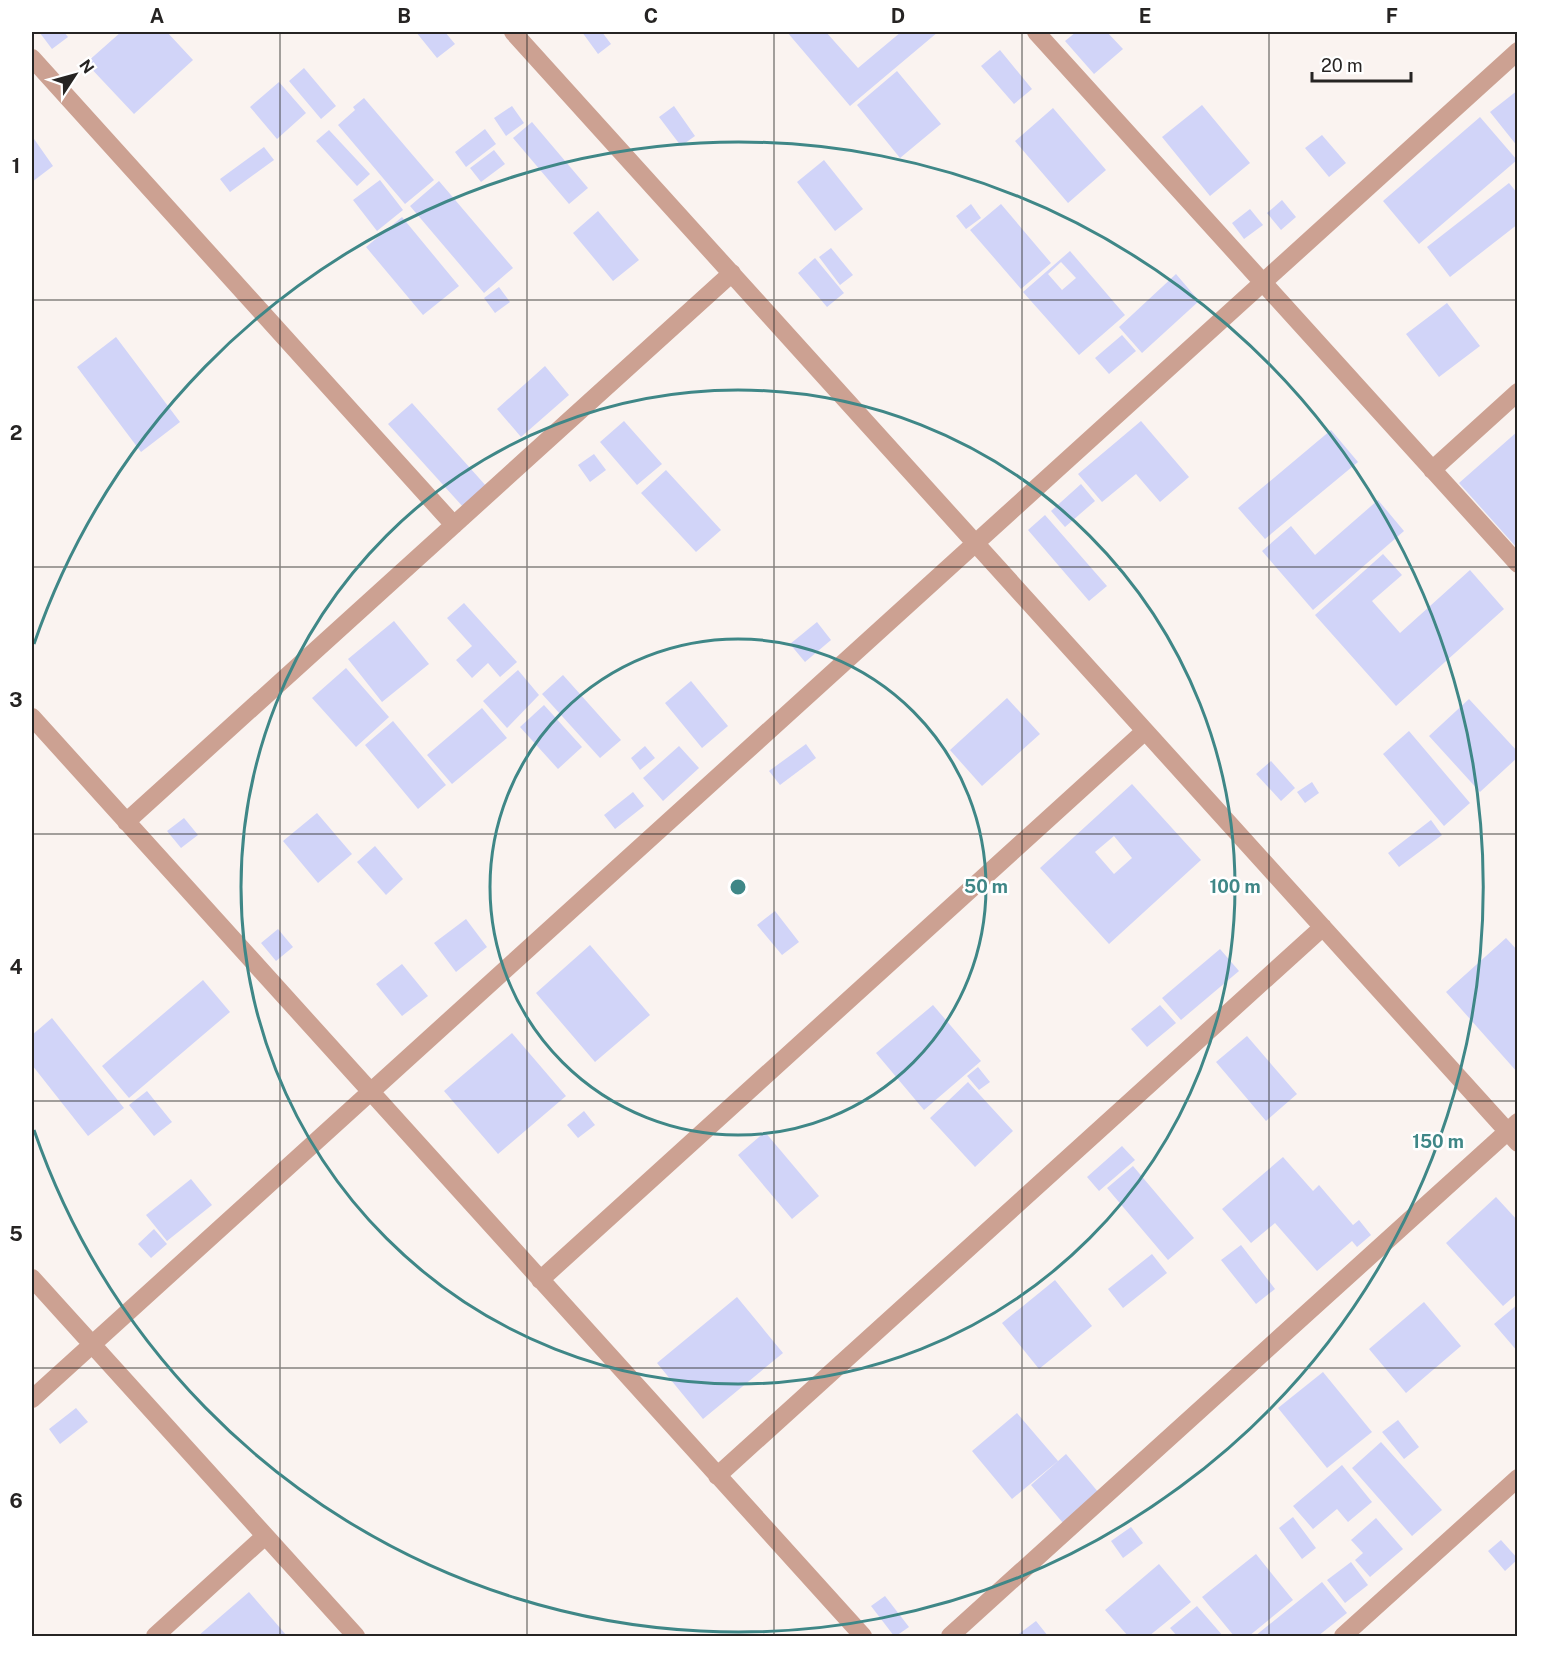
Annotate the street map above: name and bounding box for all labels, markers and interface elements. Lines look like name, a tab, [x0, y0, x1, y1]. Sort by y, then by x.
text: A	[150, 4, 164, 28]
text: B	[397, 4, 411, 28]
text: C	[644, 4, 658, 28]
text: D	[891, 4, 905, 28]
text: E	[1139, 4, 1151, 28]
text: F	[1386, 4, 1398, 28]
north arrow	[45, 45, 105, 105]
scale bar	[1312, 45, 1411, 83]
text: 20 m	[1321, 55, 1363, 76]
text: N	[75, 56, 98, 77]
text: 1	[12, 154, 20, 178]
text: 2	[10, 421, 22, 445]
text: 3	[9, 688, 23, 712]
text: 50 m	[964, 876, 1008, 897]
text: 100 m	[1209, 876, 1261, 897]
centre of rings	[728, 877, 748, 897]
text: 4	[9, 955, 23, 979]
text: 150 m	[1412, 1131, 1464, 1152]
text: 5	[9, 1222, 23, 1246]
text: 6	[9, 1489, 23, 1513]

